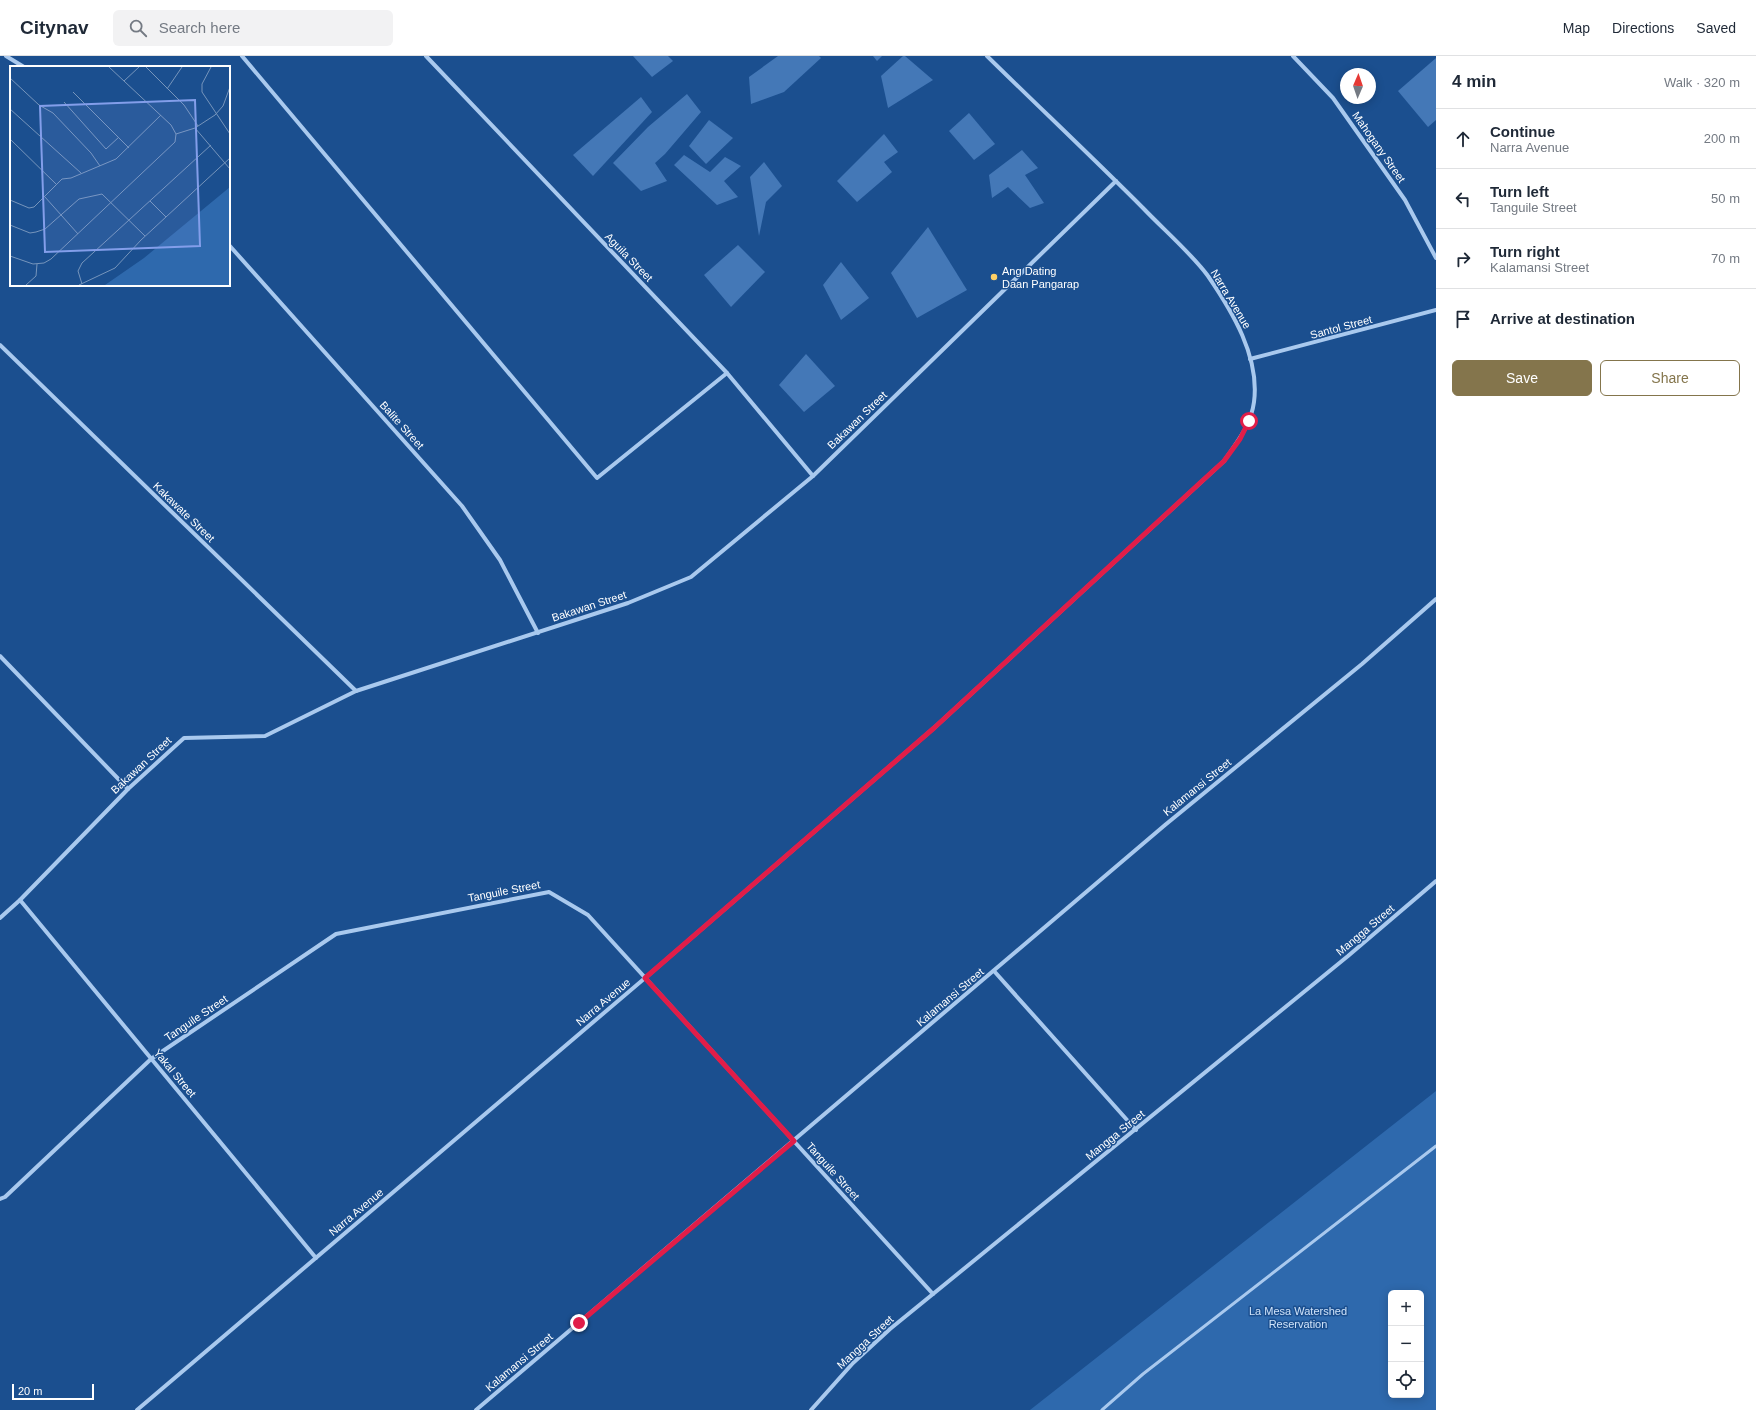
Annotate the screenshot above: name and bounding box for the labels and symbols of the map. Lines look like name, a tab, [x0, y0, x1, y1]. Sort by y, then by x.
inset map	[10, 66, 230, 286]
north arrow	[1340, 68, 1376, 104]
street label: Mahogany Street	[1350, 109, 1408, 185]
street label: Aguila Street	[603, 230, 655, 284]
place label: Ang Dating Daan Pangarap	[1002, 265, 1079, 290]
street label: Narra Avenue	[1209, 267, 1253, 331]
marker: Ang Dating Daan Pangarap	[989, 272, 999, 282]
street label: Santol Street	[1309, 313, 1373, 341]
street label: Bakawan Street	[825, 389, 889, 451]
street label: Balite Street	[377, 399, 427, 451]
route start	[1240, 412, 1258, 430]
street label: Kakawate Street	[151, 480, 217, 544]
street label: Bakawan Street	[550, 588, 628, 624]
street label: Bakawan Street	[109, 734, 173, 796]
street label: Kalamansi Street	[1161, 756, 1233, 818]
street label: Tanguile Street	[467, 878, 541, 904]
street label: Mangga Street	[1334, 902, 1396, 958]
street label: Kalamansi Street	[914, 965, 986, 1029]
street label: Narra Avenue	[573, 976, 633, 1028]
street label: Tanguile Street	[162, 993, 230, 1043]
street label: Yakal Street	[151, 1047, 199, 1099]
street label: Mangga Street	[1083, 1108, 1147, 1162]
street label: Tanguile Street	[804, 1140, 862, 1202]
street label: Narra Avenue	[326, 1186, 386, 1238]
park label: La Mesa Watershed Reservation	[1249, 1305, 1347, 1330]
street label: Mangga Street	[835, 1313, 895, 1371]
route end	[570, 1314, 588, 1332]
street label: Kalamansi Street	[483, 1330, 555, 1394]
scale bar	[12, 1382, 94, 1401]

